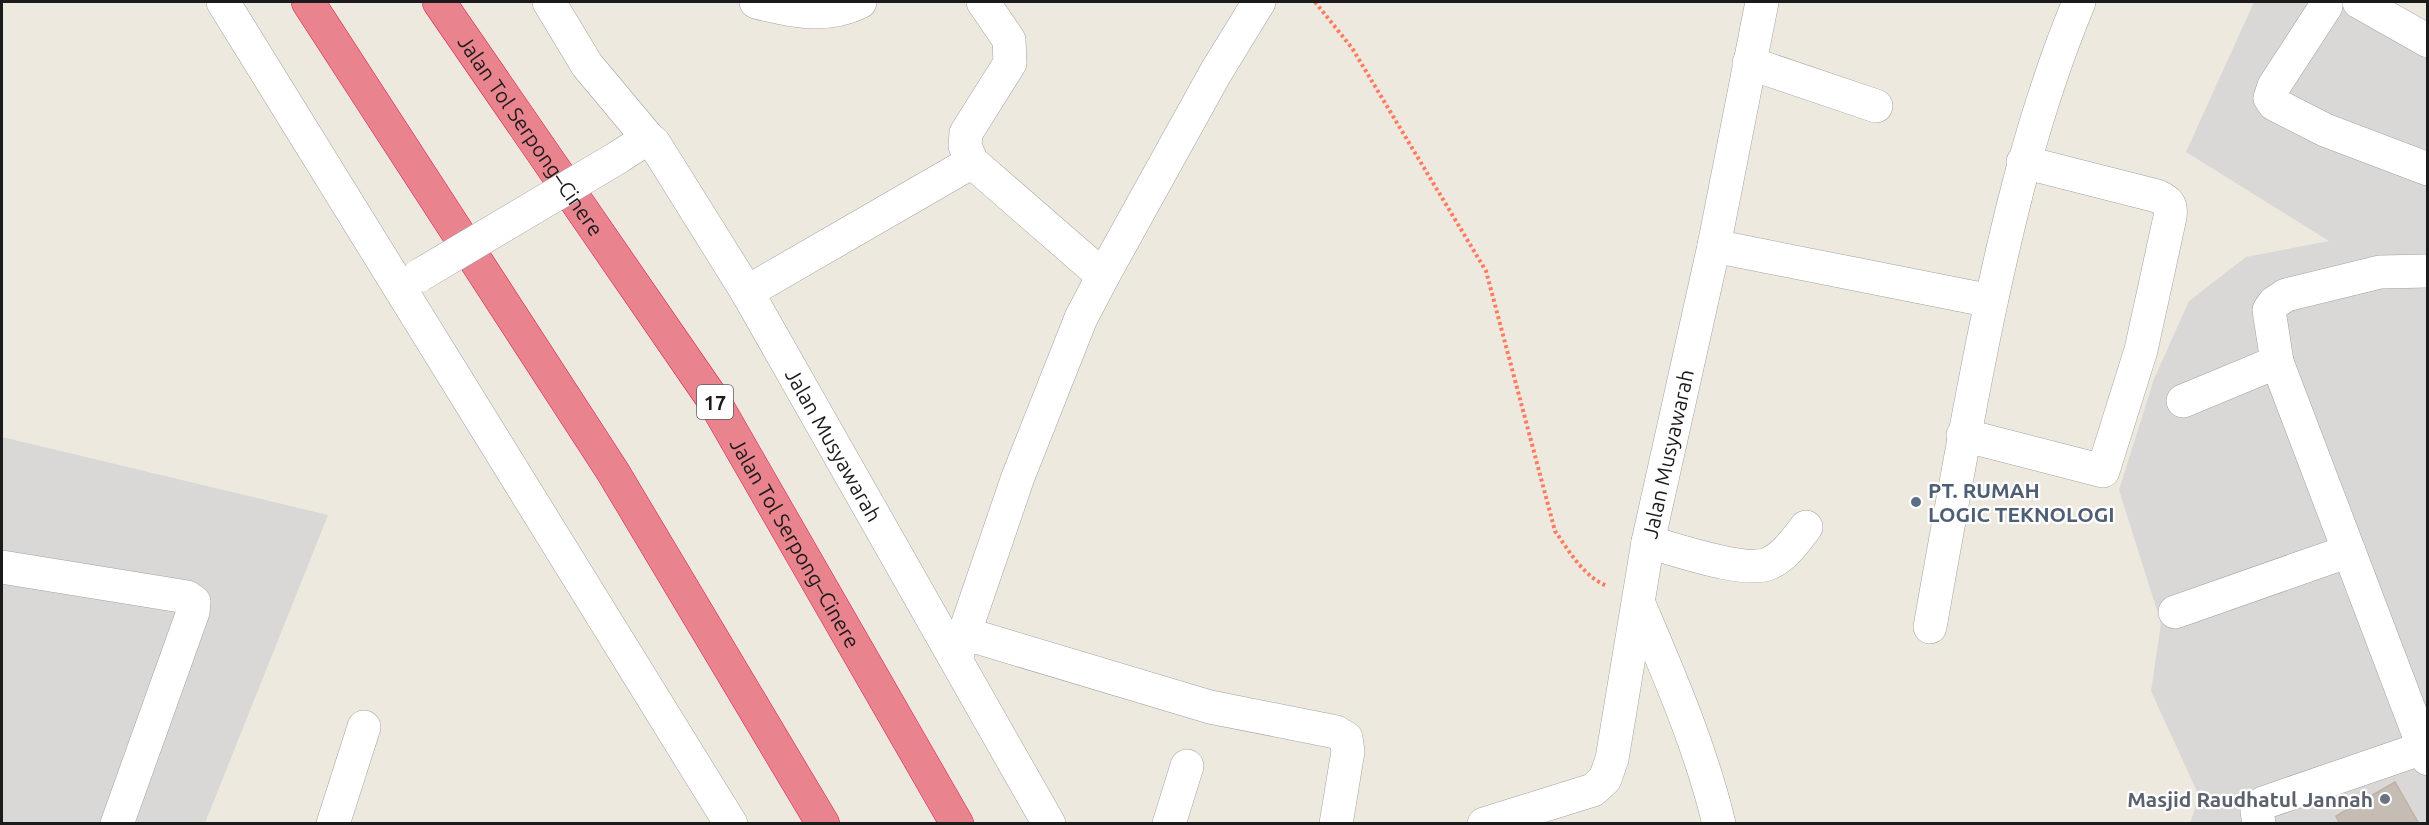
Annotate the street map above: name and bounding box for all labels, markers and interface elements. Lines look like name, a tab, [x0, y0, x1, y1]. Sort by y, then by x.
street label: Jalan Tol Serpong–Cinere	[453, 30, 608, 240]
street label: Jalan Musyawarah	[781, 364, 887, 526]
street label: Jalan Musyawarah	[1637, 367, 1698, 541]
road number: 17	[697, 385, 733, 419]
street label: Jalan Tol Serpong–Cinere	[726, 433, 865, 652]
place label: PT. RUMAH LOGIC TEKNOLOGI	[1928, 478, 2115, 526]
marker: PT. RUMAH LOGIC TEKNOLOGI	[1909, 495, 1923, 509]
place label: Masjid Raudhatul Jannah	[2127, 787, 2373, 811]
marker: Masjid Raudhatul Jannah	[2378, 792, 2392, 806]

